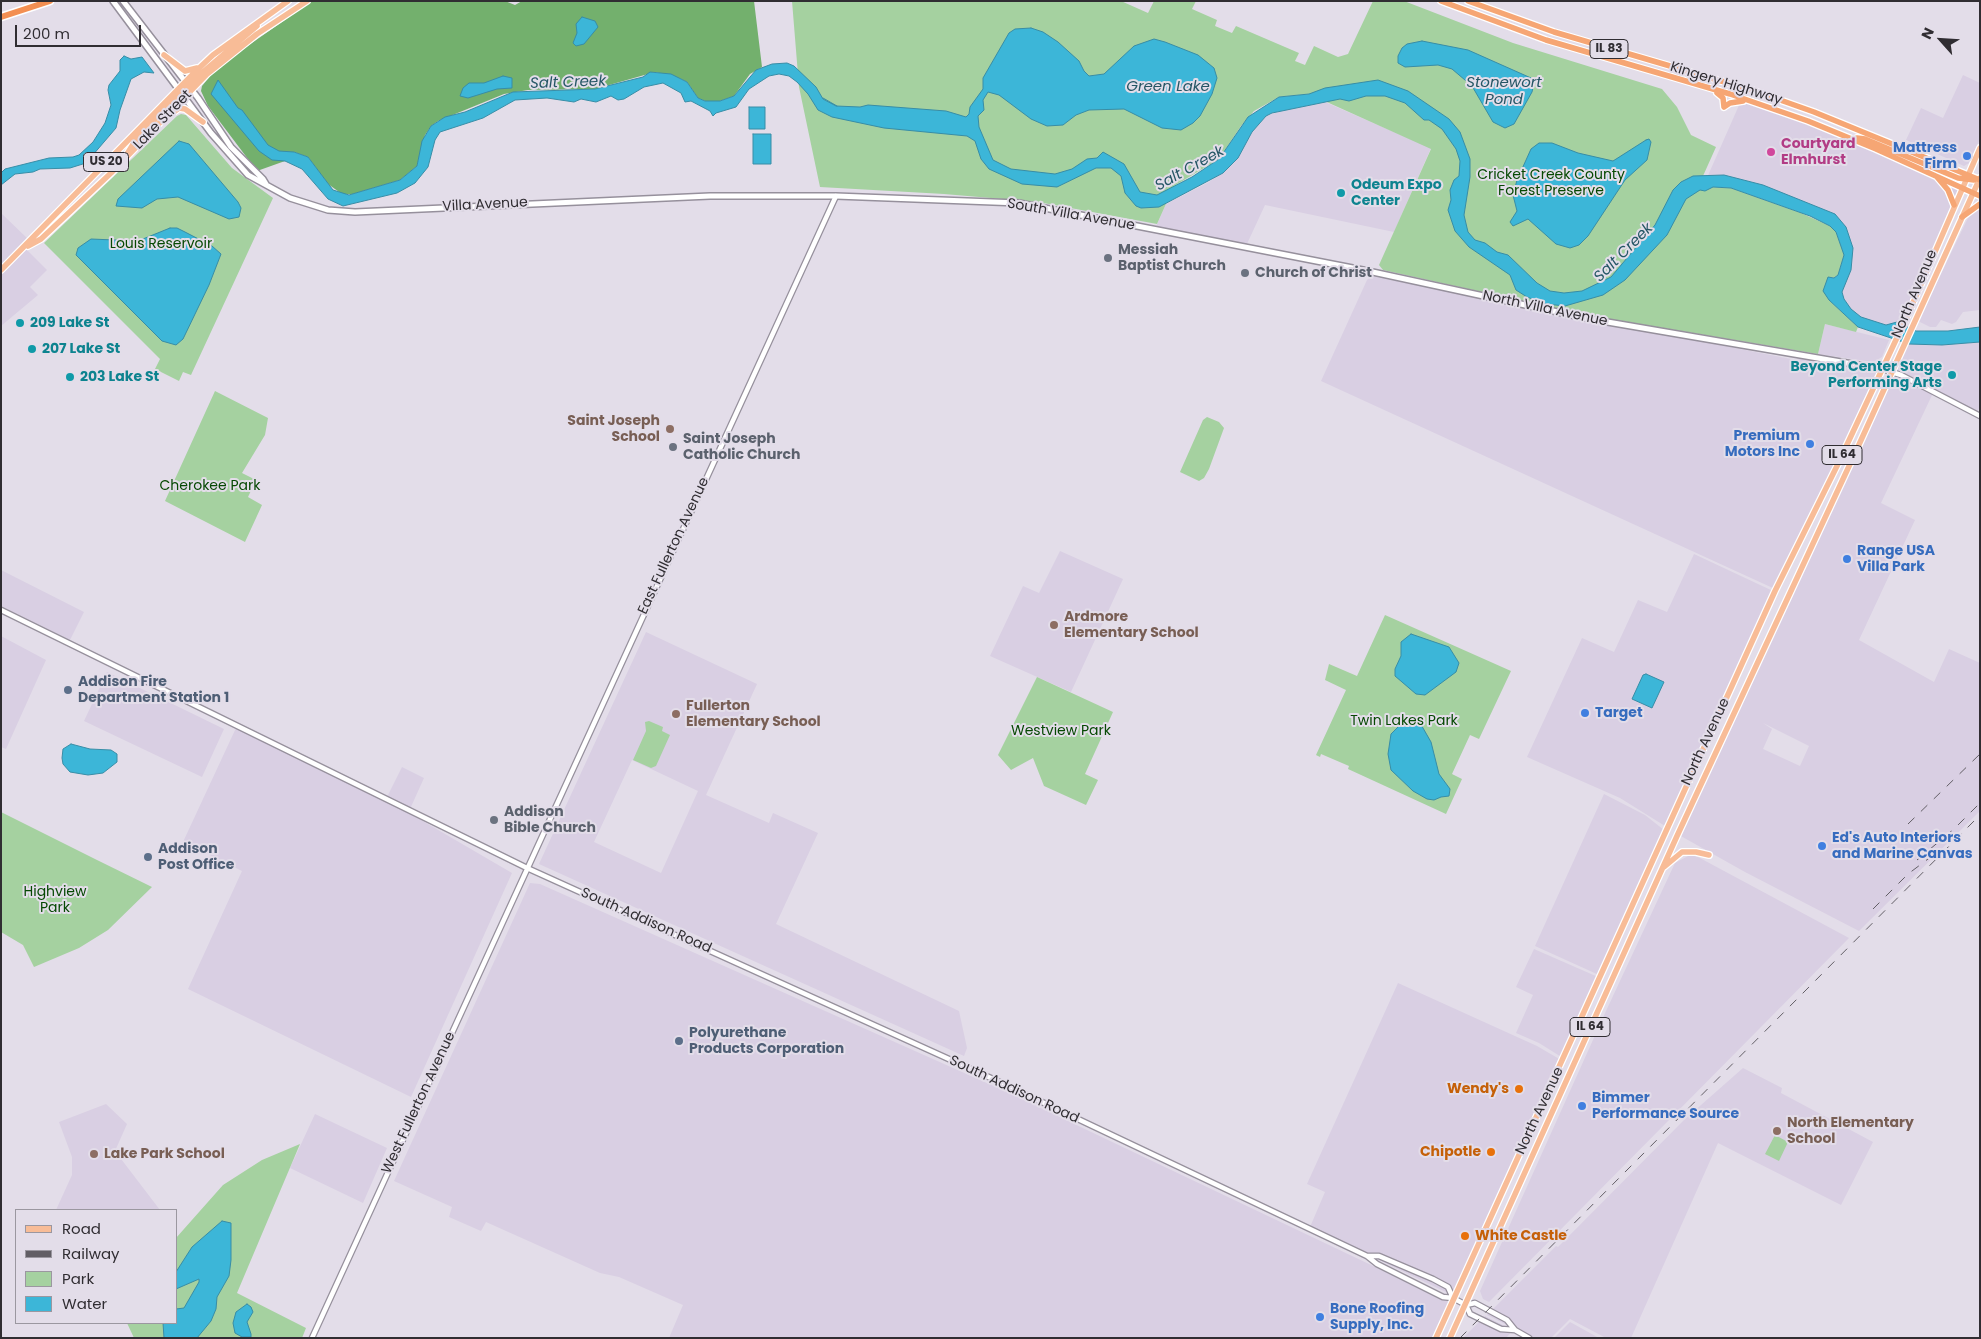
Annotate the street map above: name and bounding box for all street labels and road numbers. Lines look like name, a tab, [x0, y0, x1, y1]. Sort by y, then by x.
road number: IL 83	[1590, 40, 1628, 59]
street label: Kingery Highway	[1668, 59, 1784, 109]
street label: Lake Street	[131, 87, 195, 153]
road number: US 20	[84, 152, 128, 172]
street label: Villa Avenue	[442, 194, 528, 216]
street label: South Villa Avenue	[1006, 195, 1136, 235]
street label: North Avenue	[1889, 247, 1941, 341]
street label: North Villa Avenue	[1481, 288, 1609, 330]
road number: IL 64	[1822, 446, 1862, 464]
street label: East Fullerton Avenue	[635, 475, 713, 617]
street label: North Avenue	[1678, 696, 1734, 788]
street label: South Addison Road	[578, 885, 714, 957]
road number: IL 64	[1570, 1018, 1610, 1036]
street label: West Fullerton Avenue	[379, 1029, 459, 1177]
street label: South Addison Road	[947, 1053, 1081, 1127]
street label: North Avenue	[1512, 1065, 1568, 1157]

